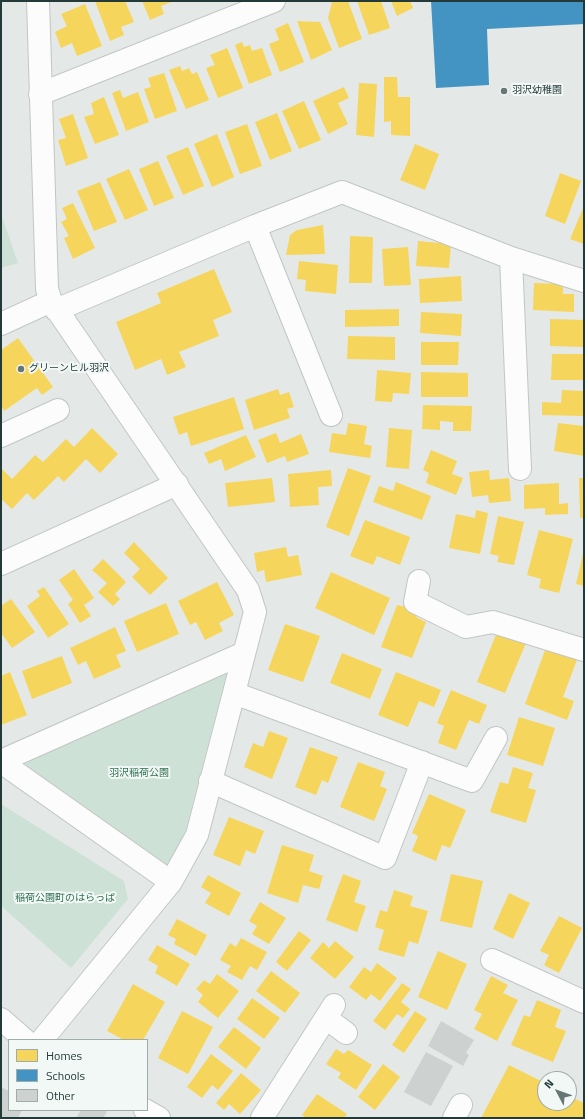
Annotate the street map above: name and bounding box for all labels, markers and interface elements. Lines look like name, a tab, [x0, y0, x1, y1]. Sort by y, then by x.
place label: 羽沢幼稚園	[512, 85, 562, 97]
marker: 羽沢幼稚園	[499, 86, 509, 96]
place label: グリーンヒル羽沢	[29, 363, 109, 375]
marker: グリーンヒル羽沢	[16, 364, 26, 374]
park label: 羽沢稲荷公園	[109, 768, 169, 780]
park label: 稲荷公園町のはらっぱ	[15, 893, 115, 905]
legend	[8, 1039, 148, 1111]
text: Homes	[46, 1046, 82, 1065]
text: Schools	[46, 1066, 85, 1085]
north arrow	[537, 1071, 577, 1111]
text: N	[540, 1076, 557, 1092]
text: Other	[46, 1086, 75, 1105]

